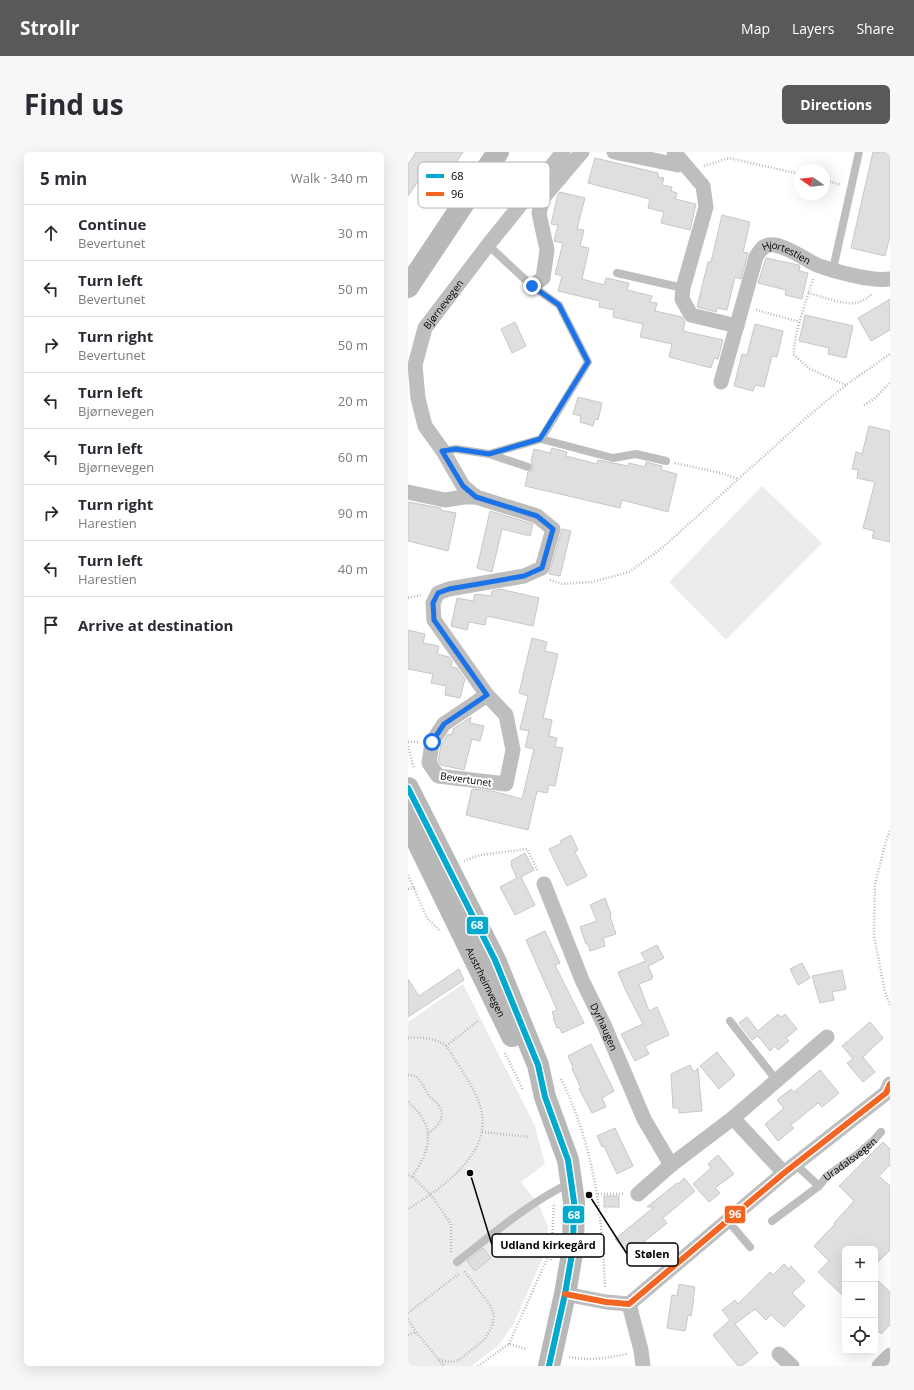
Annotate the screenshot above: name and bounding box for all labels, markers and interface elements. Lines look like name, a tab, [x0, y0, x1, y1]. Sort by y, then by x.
text: Strollr	[20, 15, 79, 41]
text: Map	[741, 19, 770, 38]
text: Layers	[792, 19, 834, 38]
text: Share	[856, 19, 894, 38]
text: Find us	[24, 85, 124, 123]
button: Directions	[782, 85, 890, 124]
legend	[418, 162, 550, 208]
north arrow	[794, 164, 830, 200]
text: 5 min	[40, 167, 87, 190]
text: 68	[451, 168, 464, 183]
text: Walk · 340 m	[291, 169, 368, 187]
text: 96	[451, 186, 464, 201]
text: Continue	[78, 214, 146, 234]
icon: ahead	[40, 222, 62, 244]
text: 30 m	[338, 224, 368, 242]
text: Bevertunet	[78, 234, 145, 252]
street label: Hjortestien	[759, 238, 814, 268]
text: Turn left	[78, 270, 143, 290]
street label: Bjørnevegen	[420, 277, 466, 332]
route end	[523, 277, 541, 295]
icon: left	[40, 278, 62, 300]
text: 50 m	[338, 280, 368, 298]
text: Bevertunet	[78, 290, 145, 308]
text: Turn right	[78, 326, 153, 346]
icon: right	[40, 334, 62, 356]
text: 50 m	[338, 336, 368, 354]
text: Bevertunet	[78, 346, 145, 364]
text: Turn left	[78, 382, 143, 402]
icon: left	[40, 390, 62, 412]
text: 20 m	[338, 392, 368, 410]
text: Bjørnevegen	[78, 402, 154, 420]
text: Turn left	[78, 438, 143, 458]
icon: left	[40, 446, 62, 468]
text: 60 m	[338, 448, 368, 466]
text: Bjørnevegen	[78, 458, 154, 476]
text: Turn right	[78, 494, 153, 514]
icon: right	[40, 502, 62, 524]
text: 90 m	[338, 504, 368, 522]
text: Harestien	[78, 514, 137, 532]
text: Turn left	[78, 550, 143, 570]
icon: left	[40, 558, 62, 580]
text: 40 m	[338, 560, 368, 578]
text: Harestien	[78, 570, 137, 588]
icon: arrive	[40, 614, 62, 636]
text: Arrive at destination	[78, 615, 233, 635]
route start	[423, 733, 441, 751]
street label: Bevertunet	[439, 768, 493, 790]
line badge: 68	[466, 916, 489, 935]
text: 68	[471, 917, 483, 932]
street label: Austrheimvegen	[463, 945, 509, 1019]
street label: Dyrhaugen	[587, 1000, 621, 1053]
street label: Uradalsvegen	[820, 1134, 880, 1184]
line badge: 68	[562, 1205, 585, 1224]
line badge: 96	[724, 1205, 746, 1224]
text: 96	[729, 1206, 741, 1221]
text: 68	[568, 1207, 580, 1222]
callout: Udland kirkegård	[492, 1234, 604, 1257]
text: Udland kirkegård	[500, 1237, 596, 1252]
callout: Stølen	[627, 1243, 678, 1266]
text: Stølen	[635, 1246, 669, 1261]
map controls	[842, 1246, 878, 1354]
button: +	[842, 1246, 878, 1282]
button: −	[842, 1282, 878, 1318]
button: locate	[842, 1318, 878, 1354]

